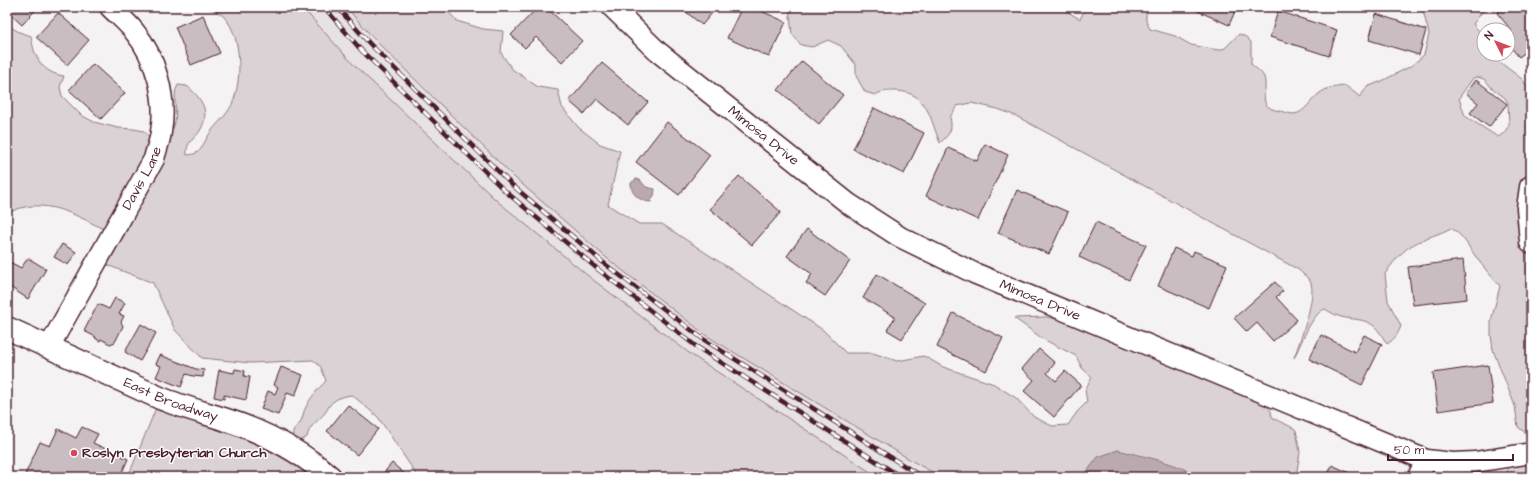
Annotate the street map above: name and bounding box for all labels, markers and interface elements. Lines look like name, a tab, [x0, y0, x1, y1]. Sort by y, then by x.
north arrow	[1476, 22, 1516, 62]
text: N	[1481, 28, 1497, 43]
street label: Mimosa Drive	[724, 101, 804, 171]
street label: Davis Lane	[117, 144, 167, 214]
street label: Mimosa Drive	[997, 275, 1084, 326]
street label: East Broadway	[120, 373, 221, 427]
scale bar	[1388, 436, 1513, 462]
text: 50 m	[1394, 442, 1425, 459]
place label: Roslyn Presbyterian Church	[82, 443, 268, 463]
marker: Roslyn Presbyterian Church	[69, 448, 79, 458]

